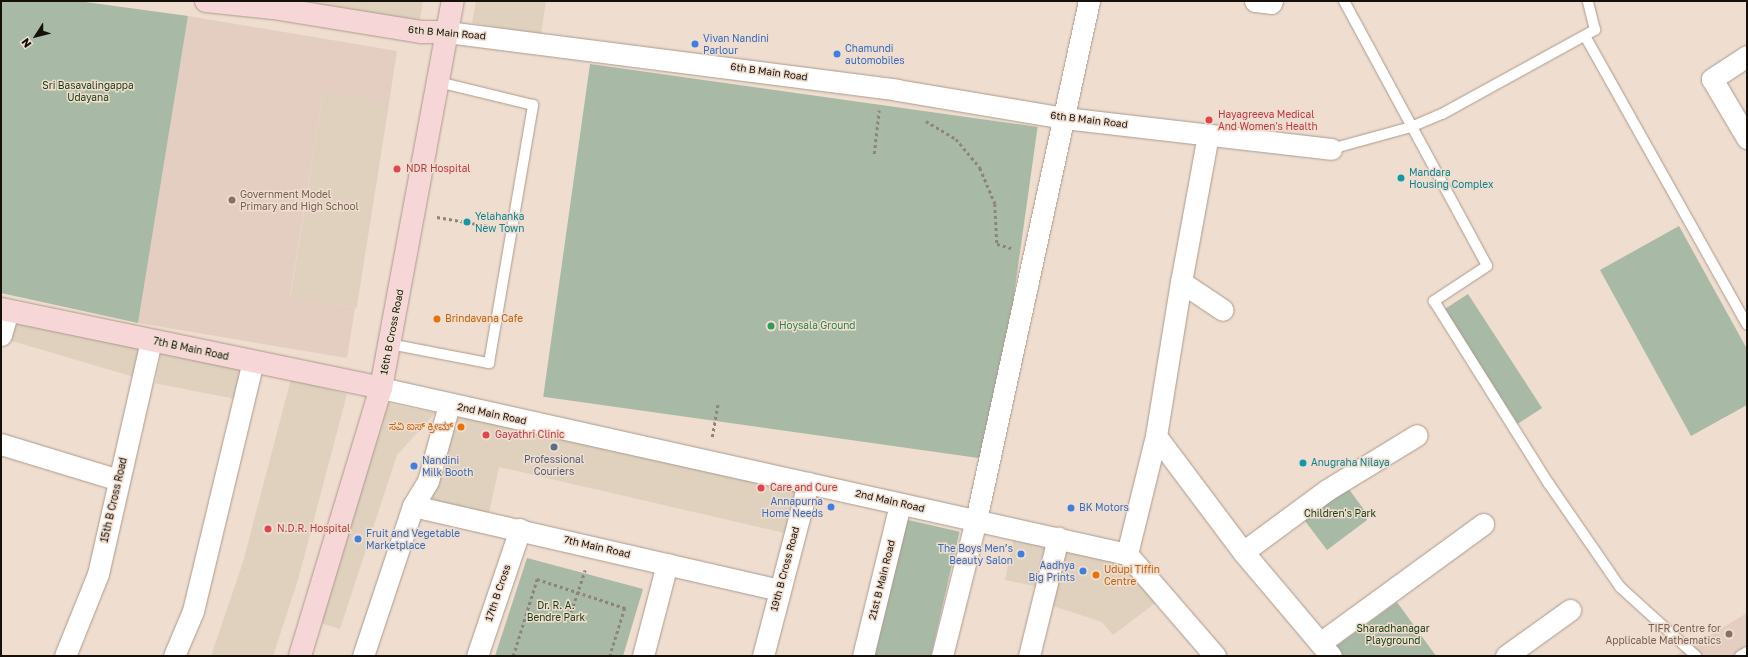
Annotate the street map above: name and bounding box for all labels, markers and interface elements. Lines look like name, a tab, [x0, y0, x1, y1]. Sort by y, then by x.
north arrow	[16, 16, 56, 56]
street label: 6th B Main Road	[408, 24, 486, 42]
place label: Vivan Nandini Parlour	[703, 32, 769, 56]
text: N	[18, 36, 34, 51]
marker: Vivan Nandini Parlour	[690, 39, 700, 49]
place label: Chamundi automobiles	[845, 42, 905, 66]
marker: Chamundi automobiles	[832, 49, 842, 59]
street label: 6th B Main Road	[730, 61, 808, 83]
park label: Sri Basavalingappa Udayana	[42, 79, 134, 102]
place label: Hayagreeva Medical And Women's Health	[1218, 108, 1318, 132]
street label: 6th B Main Road	[1050, 109, 1128, 131]
marker: Hayagreeva Medical And Women's Health	[1203, 114, 1215, 126]
marker: NDR Hospital	[391, 163, 403, 175]
place label: NDR Hospital	[406, 163, 470, 175]
place label: Mandara Housing Complex	[1409, 166, 1493, 190]
marker: Mandara Housing Complex	[1396, 173, 1406, 183]
place label: Government Model Primary and High School	[240, 188, 359, 212]
marker: Government Model Primary and High School	[227, 195, 237, 205]
place label: Yelahanka New Town	[475, 210, 524, 234]
marker: Yelahanka New Town	[462, 217, 472, 227]
street label: 16th B Cross Road	[378, 288, 406, 376]
place label: Brindavana Cafe	[445, 313, 523, 325]
marker: Brindavana Cafe	[432, 314, 442, 324]
place label: Hoysala Ground	[779, 320, 855, 332]
marker: Hoysala Ground	[766, 321, 776, 331]
street label: 7th B Main Road	[152, 335, 230, 363]
street label: 2nd Main Road	[456, 401, 528, 427]
place label: ಸವಿ ಐಸ್ ಕ್ರೀಮ್	[389, 421, 453, 433]
marker: ಸವಿ ಐಸ್ ಕ್ರೀಮ್	[456, 422, 466, 432]
marker: Gayathri Clinic	[480, 429, 492, 441]
place label: Gayathri Clinic	[495, 429, 565, 441]
marker: Professional Couriers	[549, 442, 559, 452]
place label: Professional Couriers	[524, 453, 584, 476]
place label: Nandini Milk Booth	[422, 454, 473, 478]
street label: 15th B Cross Road	[98, 456, 130, 544]
place label: Anugraha Nilaya	[1311, 457, 1390, 469]
marker: Anugraha Nilaya	[1298, 458, 1308, 468]
marker: Nandini Milk Booth	[409, 461, 419, 471]
marker: Care and Cure	[755, 482, 767, 494]
place label: Care and Cure	[770, 482, 837, 494]
street label: 2nd Main Road	[854, 487, 926, 515]
place label: Annapurna Home Needs	[762, 495, 823, 518]
marker: Annapurna Home Needs	[826, 502, 836, 512]
place label: BK Motors	[1079, 502, 1129, 514]
marker: BK Motors	[1066, 503, 1076, 513]
park label: Children's Park	[1304, 508, 1376, 520]
marker: N.D.R. Hospital	[262, 523, 274, 535]
place label: N.D.R. Hospital	[277, 523, 350, 535]
street label: 19th B Cross Road	[768, 525, 802, 613]
place label: Fruit and Vegetable Marketplace	[366, 527, 460, 550]
marker: Fruit and Vegetable Marketplace	[353, 534, 363, 544]
street label: 7th Main Road	[563, 534, 631, 560]
street label: 21st B Main Road	[866, 539, 898, 621]
place label: The Boys Men’s Beauty Salon	[938, 542, 1013, 566]
marker: The Boys Men’s Beauty Salon	[1016, 549, 1026, 559]
place label: Aadhya Big Prints	[1028, 559, 1075, 582]
street label: 17th B Cross	[483, 563, 513, 623]
place label: Udupi Tiffin Centre	[1104, 563, 1160, 586]
marker: Aadhya Big Prints	[1078, 566, 1088, 576]
marker: Udupi Tiffin Centre	[1091, 570, 1101, 580]
park label: Dr. R. A. Bendre Park	[527, 599, 585, 622]
park label: Sharadhanagar Playground	[1356, 622, 1430, 646]
place label: TIFR Centre for Applicable Mathematics	[1606, 622, 1721, 646]
marker: TIFR Centre for Applicable Mathematics	[1724, 629, 1734, 639]

